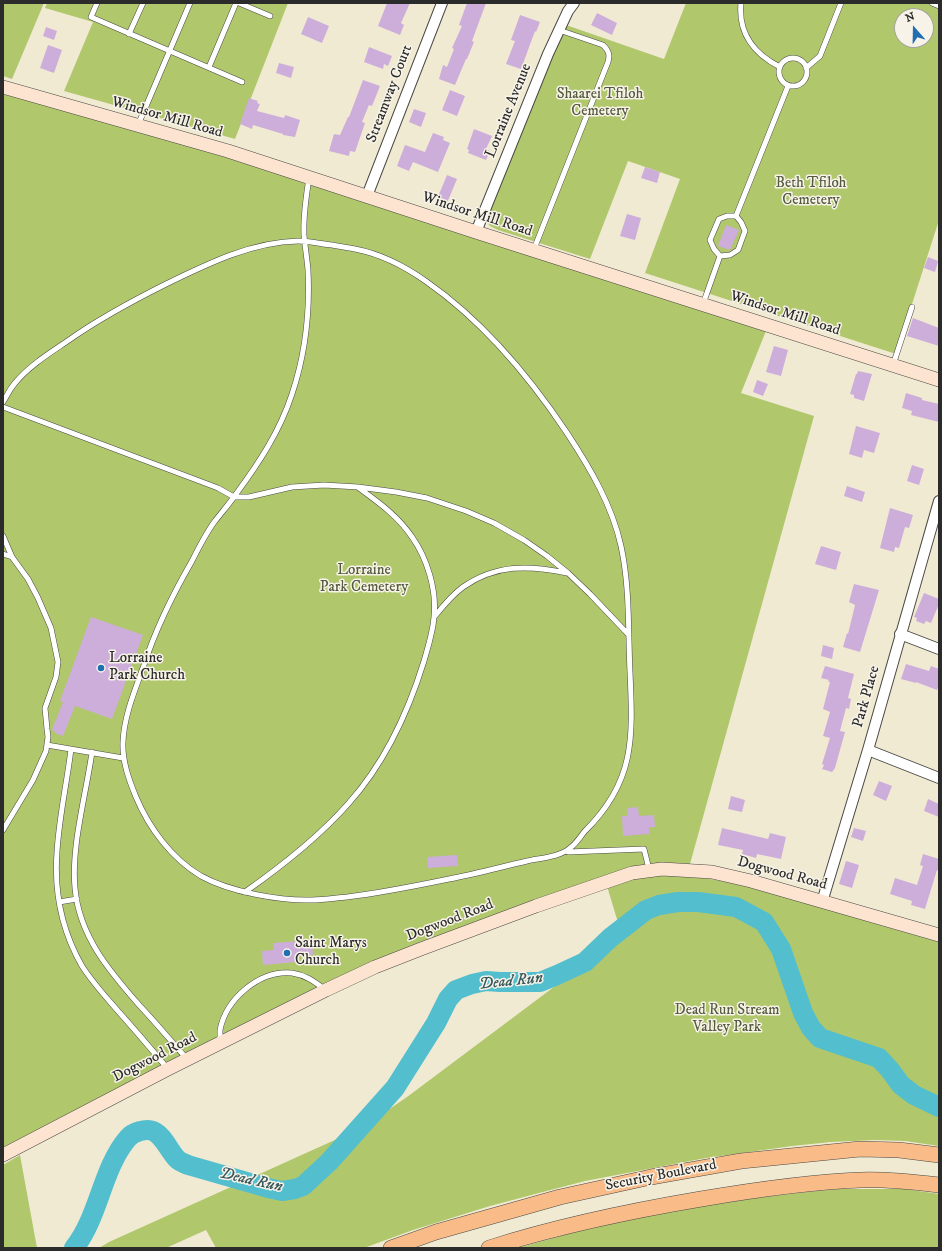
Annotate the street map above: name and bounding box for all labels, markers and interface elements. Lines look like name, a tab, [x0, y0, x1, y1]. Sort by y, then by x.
north arrow	[894, 8, 934, 48]
text: N	[904, 10, 917, 26]
street label: Streamway Court	[363, 43, 417, 145]
street label: Lorraine Avenue	[482, 61, 536, 161]
park label: Shaarei Tfiloh Cemetery	[557, 86, 643, 121]
street label: Windsor Mill Road	[109, 94, 225, 142]
park label: Beth Tfiloh Cemetery	[776, 175, 846, 210]
street label: Windsor Mill Road	[420, 189, 534, 241]
street label: Windsor Mill Road	[728, 288, 842, 340]
park label: Lorraine Park Cemetery	[320, 562, 408, 597]
place label: Lorraine Park Church	[109, 650, 185, 685]
marker: Lorraine Park Church	[96, 663, 106, 673]
street label: Park Place	[850, 664, 884, 730]
street label: Dogwood Road	[735, 853, 829, 895]
street label: Dogwood Road	[404, 896, 496, 946]
place label: Saint Marys Church	[295, 935, 367, 970]
marker: Saint Marys Church	[282, 948, 292, 958]
water label: Dead Run	[478, 969, 544, 995]
park label: Dead Run Stream Valley Park	[675, 1002, 779, 1037]
street label: Dogwood Road	[110, 1029, 200, 1087]
street label: Security Boulevard	[604, 1156, 718, 1196]
water label: Dead Run	[218, 1164, 284, 1198]

